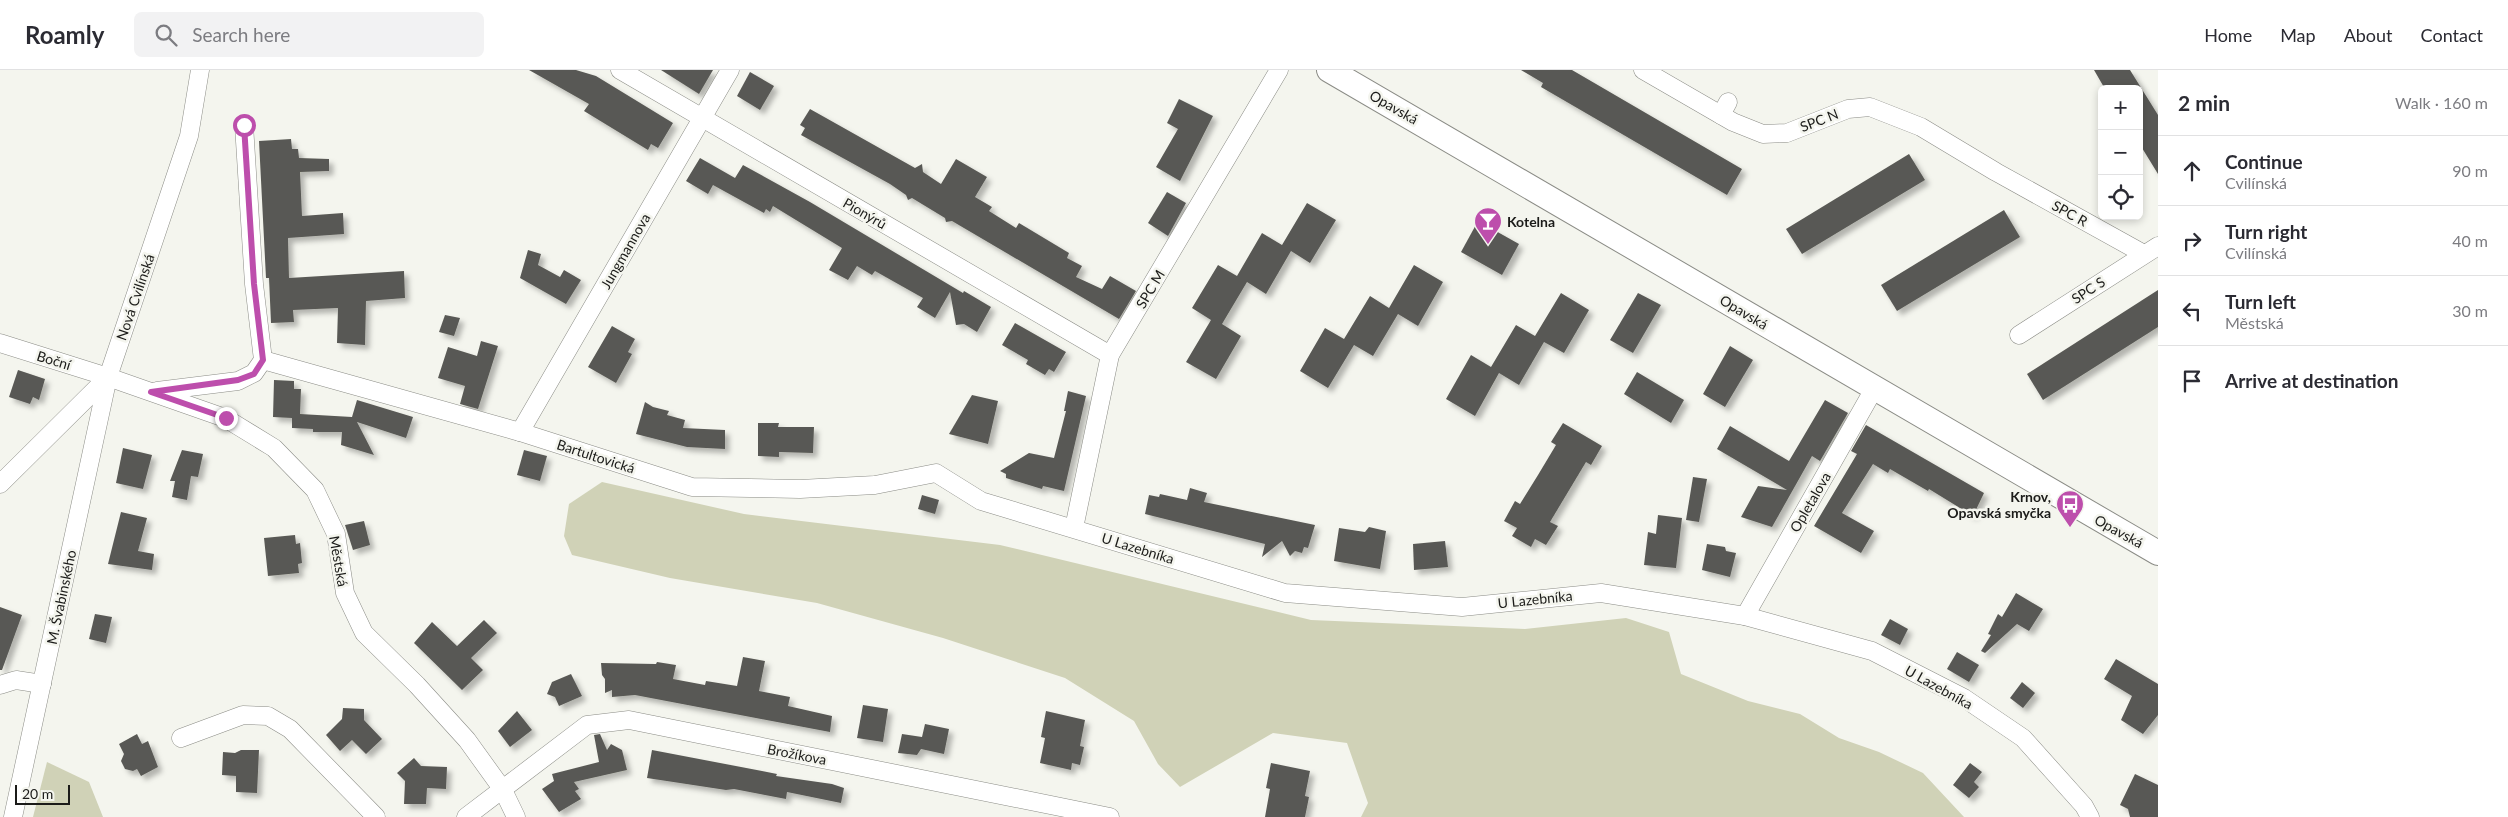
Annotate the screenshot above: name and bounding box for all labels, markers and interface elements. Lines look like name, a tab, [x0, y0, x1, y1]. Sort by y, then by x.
search box	[134, 12, 484, 57]
text: Roamly	[25, 20, 104, 49]
icon: search	[152, 21, 180, 49]
text: Search here	[192, 23, 290, 46]
text: Home	[2204, 24, 2252, 46]
text: Map	[2280, 24, 2316, 46]
text: About	[2344, 24, 2393, 46]
text: Contact	[2421, 24, 2483, 46]
map controls	[2098, 85, 2143, 220]
button: +	[2098, 85, 2143, 130]
street label: Opavská	[1367, 86, 1421, 128]
text: 2 min	[2178, 90, 2230, 115]
text: Walk · 160 m	[2395, 93, 2488, 112]
street label: SPC N	[1797, 105, 1841, 135]
route start	[233, 114, 256, 137]
button: −	[2098, 130, 2143, 175]
text: Continue	[2225, 150, 2303, 173]
icon: ahead	[2178, 157, 2206, 185]
text: 90 m	[2452, 161, 2488, 180]
text: Cvilínská	[2225, 173, 2287, 192]
button: locate	[2098, 175, 2143, 220]
street label: Pionýrů	[840, 194, 890, 232]
street label: SPC R	[2049, 196, 2091, 230]
bar icon: Kotelna	[1473, 206, 1503, 245]
street label: Jungmannova	[597, 210, 654, 292]
place label: Kotelna	[1507, 213, 1555, 230]
text: Turn right	[2225, 220, 2307, 243]
icon: right	[2178, 227, 2206, 255]
text: 40 m	[2452, 231, 2488, 250]
text: Cvilínská	[2225, 243, 2287, 262]
street label: Nová Cvilínská	[112, 252, 158, 342]
street label: SPC M	[1132, 267, 1168, 311]
street label: SPC S	[2068, 273, 2108, 307]
text: Turn left	[2225, 290, 2296, 313]
street label: Opavská	[1717, 291, 1771, 333]
icon: left	[2178, 297, 2206, 325]
text: 30 m	[2452, 301, 2488, 320]
text: Městská	[2225, 313, 2284, 332]
street label: Boční	[35, 347, 74, 373]
icon: arrive	[2178, 367, 2206, 395]
text: Arrive at destination	[2225, 369, 2398, 392]
route end	[215, 407, 238, 430]
street label: Bartultovická	[555, 435, 637, 477]
street label: Opletalova	[1786, 469, 1834, 535]
place label: Krnov, Opavská smyčka	[1947, 488, 2051, 521]
bus stop icon: Krnov, Opavská smyčka	[2055, 489, 2085, 528]
street label: Opavská	[2092, 511, 2146, 551]
street label: U Lazebníka	[1100, 529, 1176, 567]
street label: Městská	[326, 534, 352, 588]
street label: M. Švabinského	[43, 548, 79, 646]
street label: U Lazebníka	[1497, 587, 1573, 611]
street label: U Lazebníka	[1902, 661, 1976, 713]
street label: Brožíkova	[766, 740, 828, 768]
scale bar	[15, 782, 70, 805]
text: 20 m	[22, 785, 53, 802]

